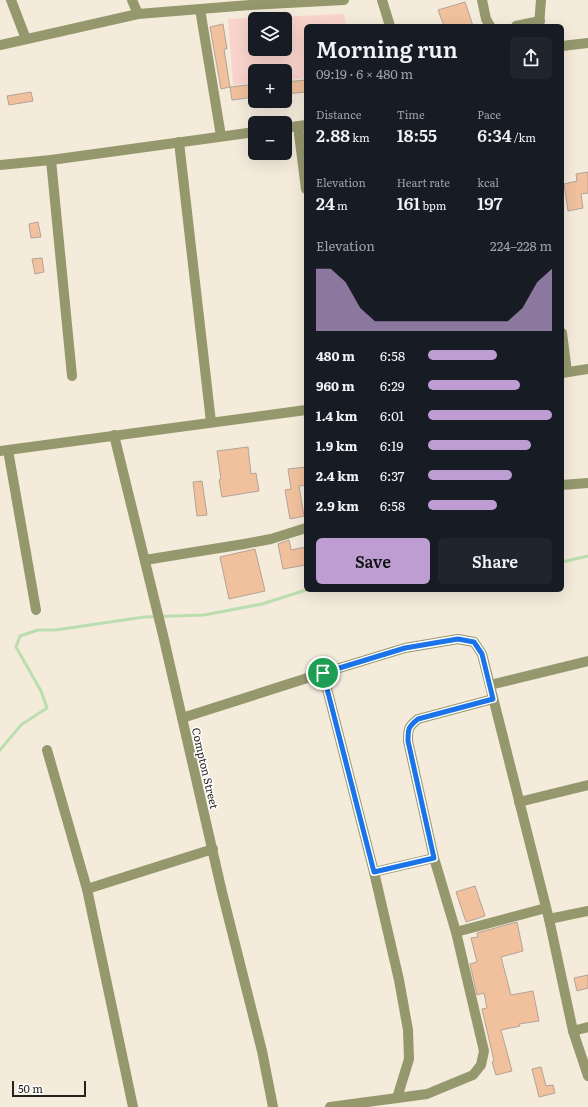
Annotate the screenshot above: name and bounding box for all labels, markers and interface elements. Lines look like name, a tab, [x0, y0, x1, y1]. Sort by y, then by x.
map controls	[248, 12, 292, 160]
button: layers	[248, 12, 292, 56]
text: Morning run	[316, 32, 458, 65]
button: share	[510, 37, 552, 79]
button: +	[248, 64, 292, 108]
text: 09:19 · 6 × 480 m	[316, 64, 413, 83]
text: Distance	[316, 106, 361, 122]
text: Time	[397, 106, 425, 122]
text: Pace	[477, 106, 501, 122]
button: −	[248, 116, 292, 160]
text: 2.88	[316, 122, 350, 147]
text: 18:55	[397, 122, 437, 147]
text: 6:34	[477, 122, 512, 147]
text: km	[350, 129, 370, 145]
text: /km	[512, 129, 536, 145]
text: Elevation	[316, 174, 366, 190]
text: Heart rate	[397, 174, 450, 190]
text: kcal	[477, 174, 499, 190]
text: 24	[316, 190, 335, 215]
text: 161	[397, 190, 420, 215]
text: 197	[477, 190, 503, 215]
text: m	[335, 197, 348, 213]
text: bpm	[420, 197, 446, 213]
text: Elevation	[316, 236, 375, 255]
text: 224–228 m	[490, 236, 552, 255]
text: 480 m	[316, 346, 355, 365]
text: 6:58	[380, 346, 405, 365]
text: 960 m	[316, 376, 355, 395]
text: 6:29	[380, 376, 405, 395]
text: 1.4 km	[316, 406, 357, 425]
text: 6:01	[380, 406, 404, 425]
text: 1.9 km	[316, 436, 357, 455]
text: 6:19	[380, 436, 403, 455]
text: 2.4 km	[316, 466, 359, 485]
text: 6:37	[380, 466, 404, 485]
text: 2.9 km	[316, 496, 359, 515]
text: 6:58	[380, 496, 405, 515]
button: Save	[316, 538, 430, 584]
button: Share	[438, 538, 552, 584]
pin	[306, 656, 340, 690]
icon: arrive	[312, 662, 334, 684]
street label: Compton Street	[189, 726, 223, 811]
scale bar	[12, 1079, 86, 1098]
text: 50 m	[18, 1080, 43, 1096]

